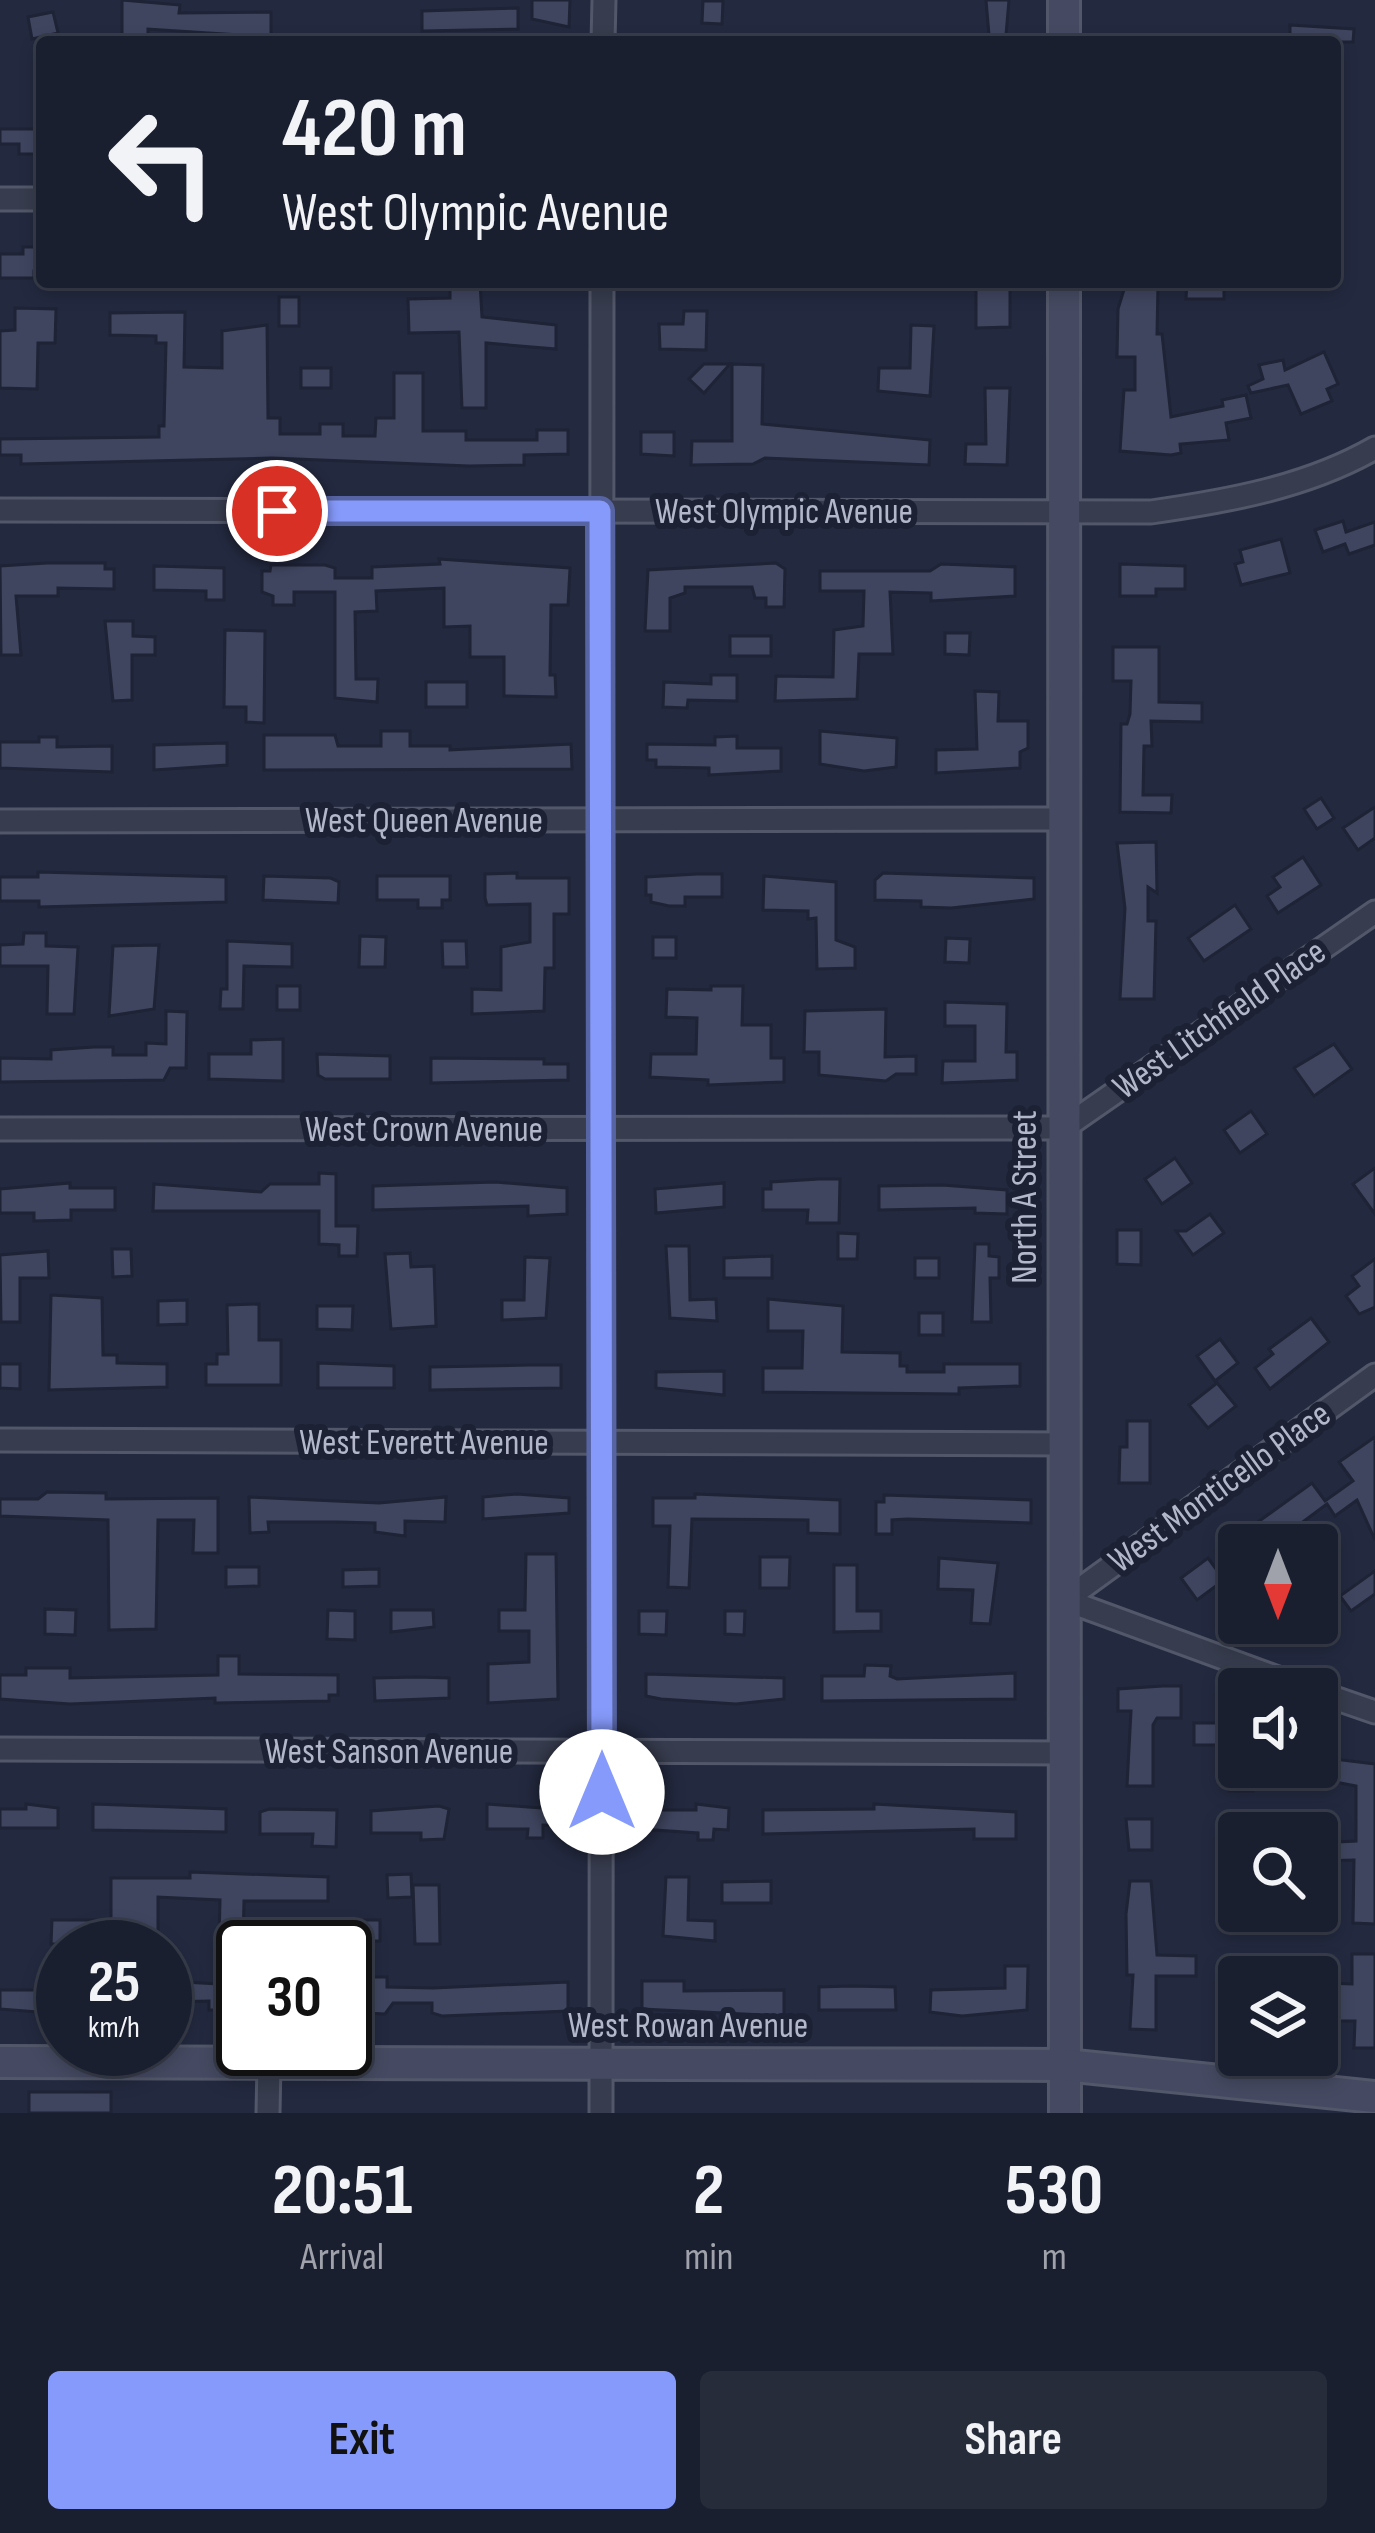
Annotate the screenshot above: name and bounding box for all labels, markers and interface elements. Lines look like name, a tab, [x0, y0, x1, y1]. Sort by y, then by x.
text: 420 m	[282, 79, 467, 180]
icon: left	[84, 84, 240, 240]
text: West Olympic Avenue	[282, 181, 669, 246]
pin	[226, 460, 328, 562]
icon: arrive	[244, 478, 310, 544]
street label: West Olympic Avenue	[655, 491, 913, 534]
street label: West Queen Avenue	[305, 800, 543, 843]
street label: West Litchfield Place	[1105, 931, 1335, 1109]
street label: West Crown Avenue	[305, 1109, 543, 1152]
street label: North A Street	[1004, 1110, 1047, 1284]
street label: West Monticello Place	[1101, 1393, 1339, 1583]
street label: West Everett Avenue	[299, 1422, 549, 1465]
north arrow	[1218, 1524, 1338, 1644]
map controls	[1218, 1524, 1338, 2076]
button: sound	[1218, 1668, 1338, 1788]
position arrow	[539, 1729, 665, 1855]
street label: West Sanson Avenue	[265, 1731, 513, 1774]
button: search	[1218, 1812, 1338, 1932]
speed limit sign: 30	[216, 1920, 372, 2076]
text: 25	[88, 1947, 140, 2019]
button: layers	[1218, 1956, 1338, 2076]
street label: West Rowan Avenue	[568, 2005, 808, 2048]
text: km/h	[88, 2010, 140, 2046]
text: 20:51	[272, 2148, 413, 2235]
text: 2	[693, 2148, 725, 2235]
text: 530	[1005, 2148, 1103, 2235]
text: Arrival	[300, 2234, 384, 2281]
text: min	[684, 2234, 733, 2281]
text: m	[1042, 2234, 1067, 2281]
button: Exit	[48, 2371, 676, 2509]
button: Share	[700, 2371, 1327, 2509]

